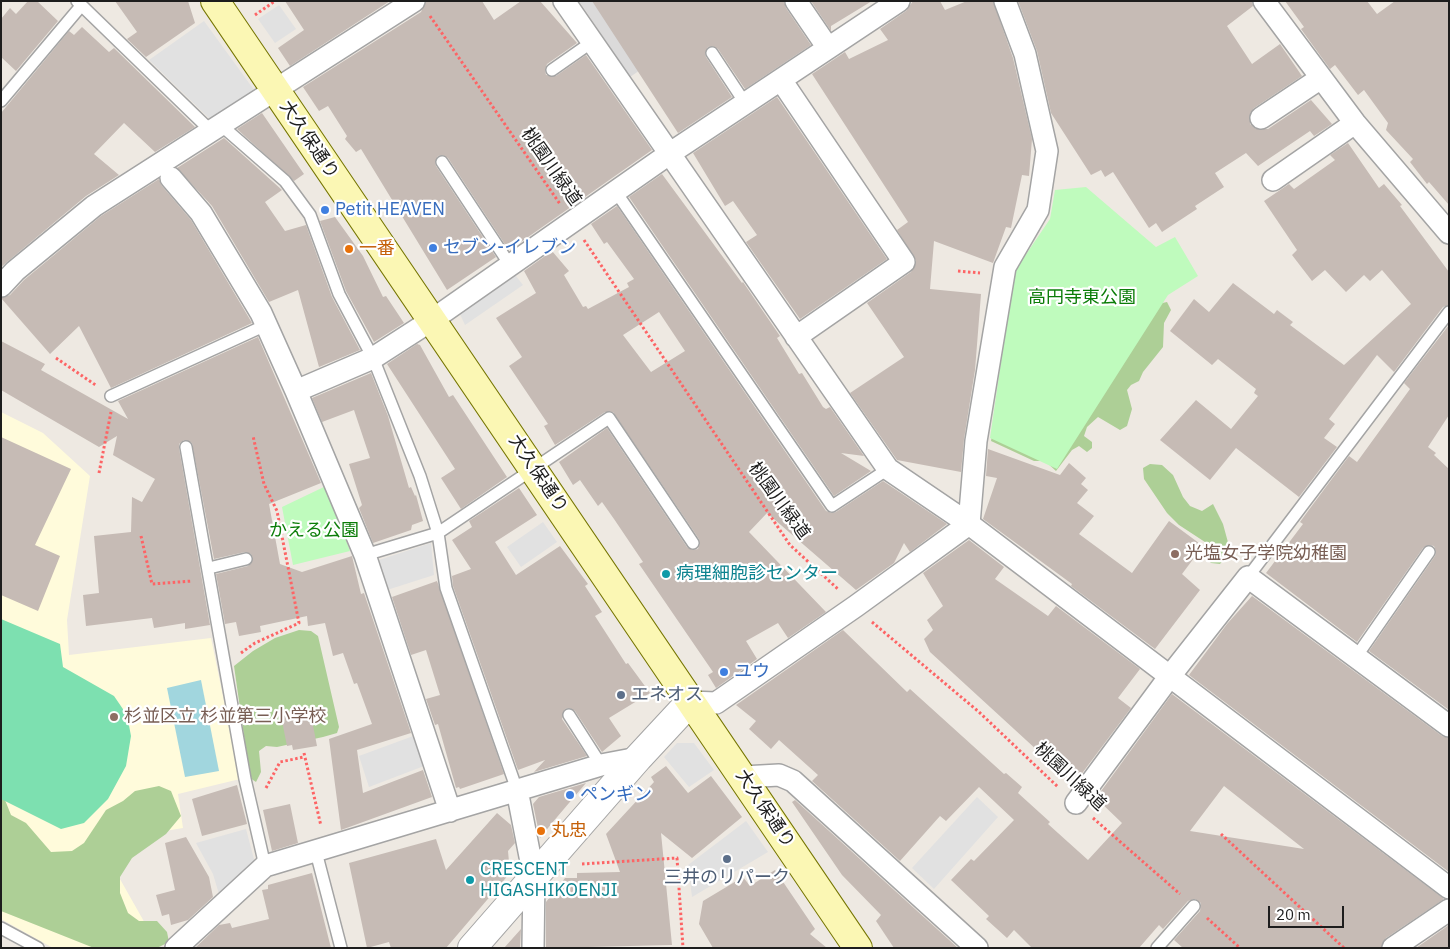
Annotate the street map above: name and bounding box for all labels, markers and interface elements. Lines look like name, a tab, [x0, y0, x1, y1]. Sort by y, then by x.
street label: 大久保通り	[275, 97, 343, 183]
street label: 桃園川緑道	[516, 124, 586, 210]
place label: Petit HEAVEN	[335, 199, 445, 221]
marker: Petit HEAVEN	[319, 204, 331, 216]
place label: セブン-イレブン	[443, 237, 576, 259]
place label: 一番	[359, 238, 395, 260]
marker: セブン-イレブン	[427, 242, 439, 254]
marker: 一番	[343, 243, 355, 255]
park label: 高円寺東公園	[1028, 287, 1136, 309]
street label: 大久保通り	[504, 431, 572, 517]
street label: 桃園川緑道	[744, 458, 814, 544]
park label: かえる公園	[269, 520, 359, 542]
place label: 光塩女子学院幼稚園	[1185, 543, 1347, 565]
marker: 光塩女子学院幼稚園	[1169, 548, 1181, 560]
place label: 病理細胞診センター	[676, 563, 838, 585]
marker: 病理細胞診センター	[660, 568, 672, 580]
place label: ユウ	[734, 661, 770, 683]
marker: ユウ	[718, 666, 730, 678]
place label: エネオス	[631, 684, 703, 706]
marker: エネオス	[615, 689, 627, 701]
place label: 杉並区立 杉並第三小学校	[124, 706, 326, 728]
marker: 杉並区立 杉並第三小学校	[108, 711, 120, 723]
street label: 桃園川緑道	[1030, 738, 1110, 816]
street label: 大久保通り	[731, 766, 799, 852]
place label: ペンギン	[580, 784, 652, 806]
marker: ペンギン	[564, 789, 576, 801]
place label: 丸忠	[551, 820, 587, 842]
marker: 丸忠	[535, 825, 547, 837]
marker: 三井のリパーク	[721, 853, 733, 865]
place label: CRESCENT HIGASHIKOENJI	[480, 859, 618, 902]
place label: 三井のリパーク	[664, 867, 790, 889]
marker: CRESCENT HIGASHIKOENJI	[464, 874, 476, 886]
scale bar	[1270, 896, 1346, 928]
text: 20 m	[1276, 905, 1311, 924]

